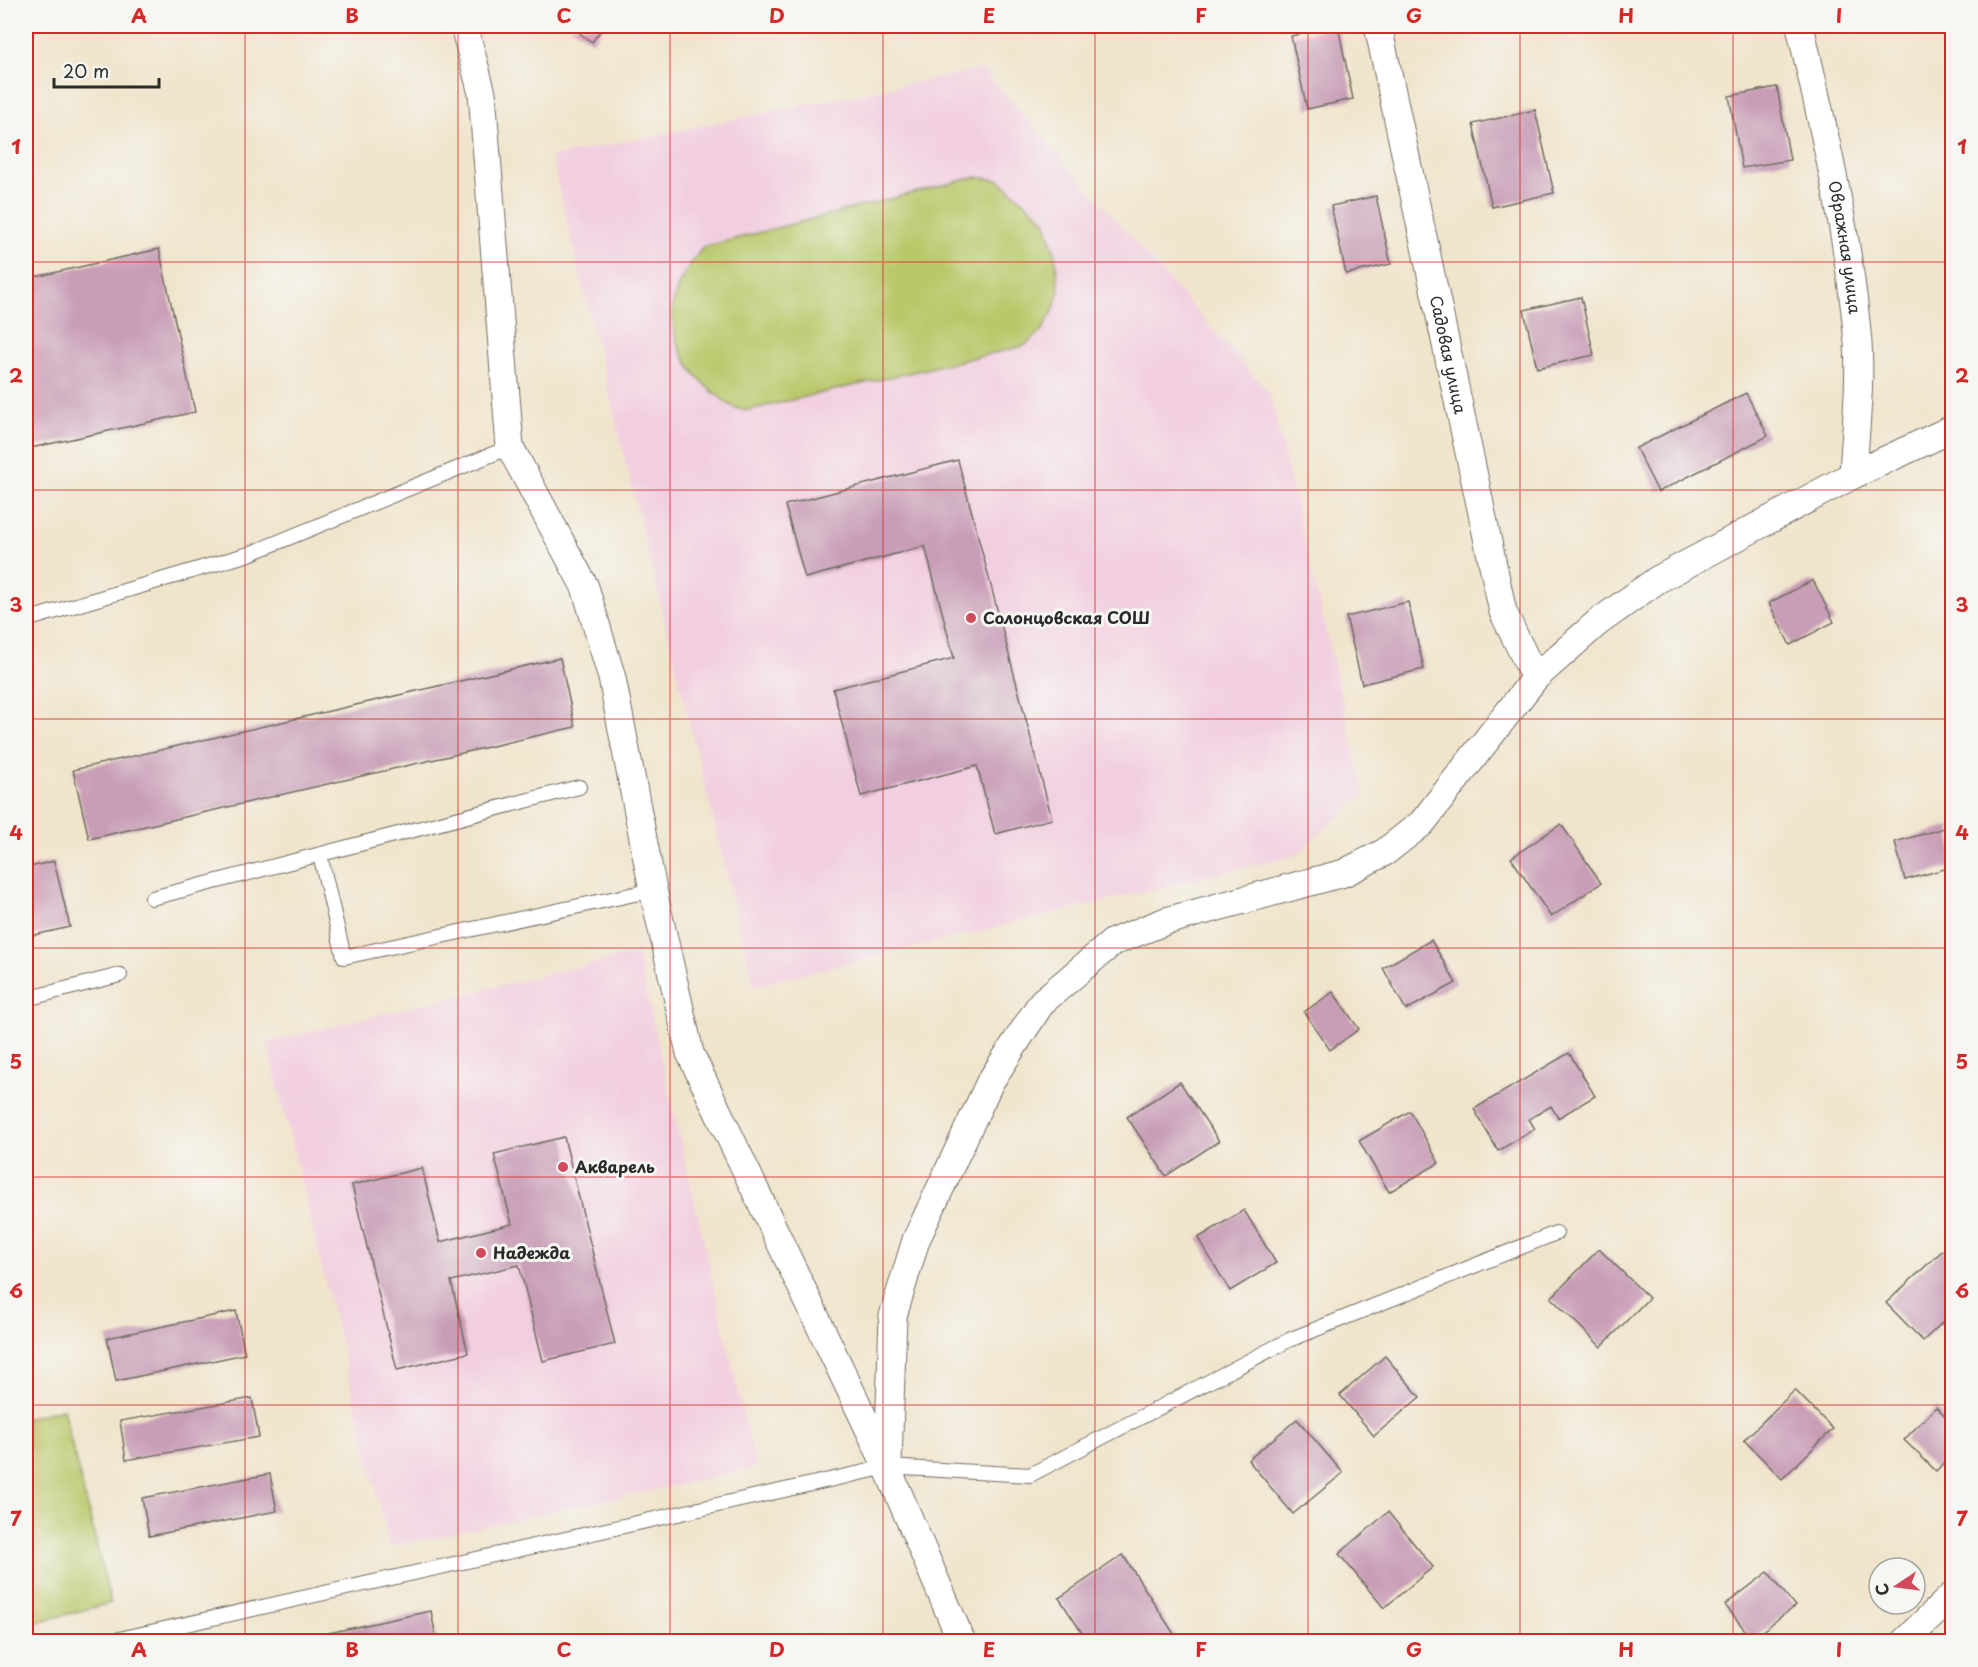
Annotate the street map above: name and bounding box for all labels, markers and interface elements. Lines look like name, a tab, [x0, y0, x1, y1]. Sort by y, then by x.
text: A	[131, 0, 147, 30]
text: B	[345, 0, 359, 30]
text: C	[556, 0, 572, 30]
text: D	[769, 0, 785, 30]
text: E	[983, 0, 995, 30]
text: F	[1195, 0, 1207, 30]
text: G	[1406, 0, 1422, 30]
text: H	[1618, 0, 1634, 30]
text: I	[1836, 0, 1842, 30]
scale bar	[54, 51, 159, 89]
text: 20 m	[63, 57, 109, 84]
text: 1	[11, 131, 21, 161]
text: 1	[1957, 131, 1967, 161]
street label: Овражная улица	[1823, 178, 1868, 315]
street label: Садовая улица	[1425, 293, 1473, 416]
text: 2	[9, 360, 23, 390]
text: 2	[1955, 360, 1969, 390]
text: 3	[9, 589, 23, 619]
text: 3	[1955, 589, 1969, 619]
place label: Солонцовская СОШ	[983, 605, 1150, 629]
marker: Солонцовская СОШ	[964, 611, 978, 625]
text: 4	[9, 817, 23, 847]
text: 4	[1955, 817, 1969, 847]
text: 5	[10, 1046, 22, 1076]
text: 5	[1956, 1046, 1968, 1076]
place label: Акварель	[575, 1154, 655, 1178]
marker: Акварель	[556, 1160, 570, 1174]
place label: Надежда	[493, 1240, 570, 1264]
marker: Надежда	[474, 1246, 488, 1260]
text: 6	[9, 1275, 23, 1305]
text: 6	[1955, 1275, 1969, 1305]
text: 7	[10, 1503, 22, 1533]
text: 7	[1956, 1503, 1968, 1533]
north arrow	[1867, 1556, 1927, 1616]
text: С	[1868, 1581, 1894, 1598]
text: A	[131, 1634, 147, 1664]
text: B	[345, 1634, 359, 1664]
text: C	[556, 1634, 572, 1664]
text: D	[769, 1634, 785, 1664]
text: E	[983, 1634, 995, 1664]
text: F	[1195, 1634, 1207, 1664]
text: G	[1406, 1634, 1422, 1664]
text: H	[1618, 1634, 1634, 1664]
text: I	[1836, 1634, 1842, 1664]

